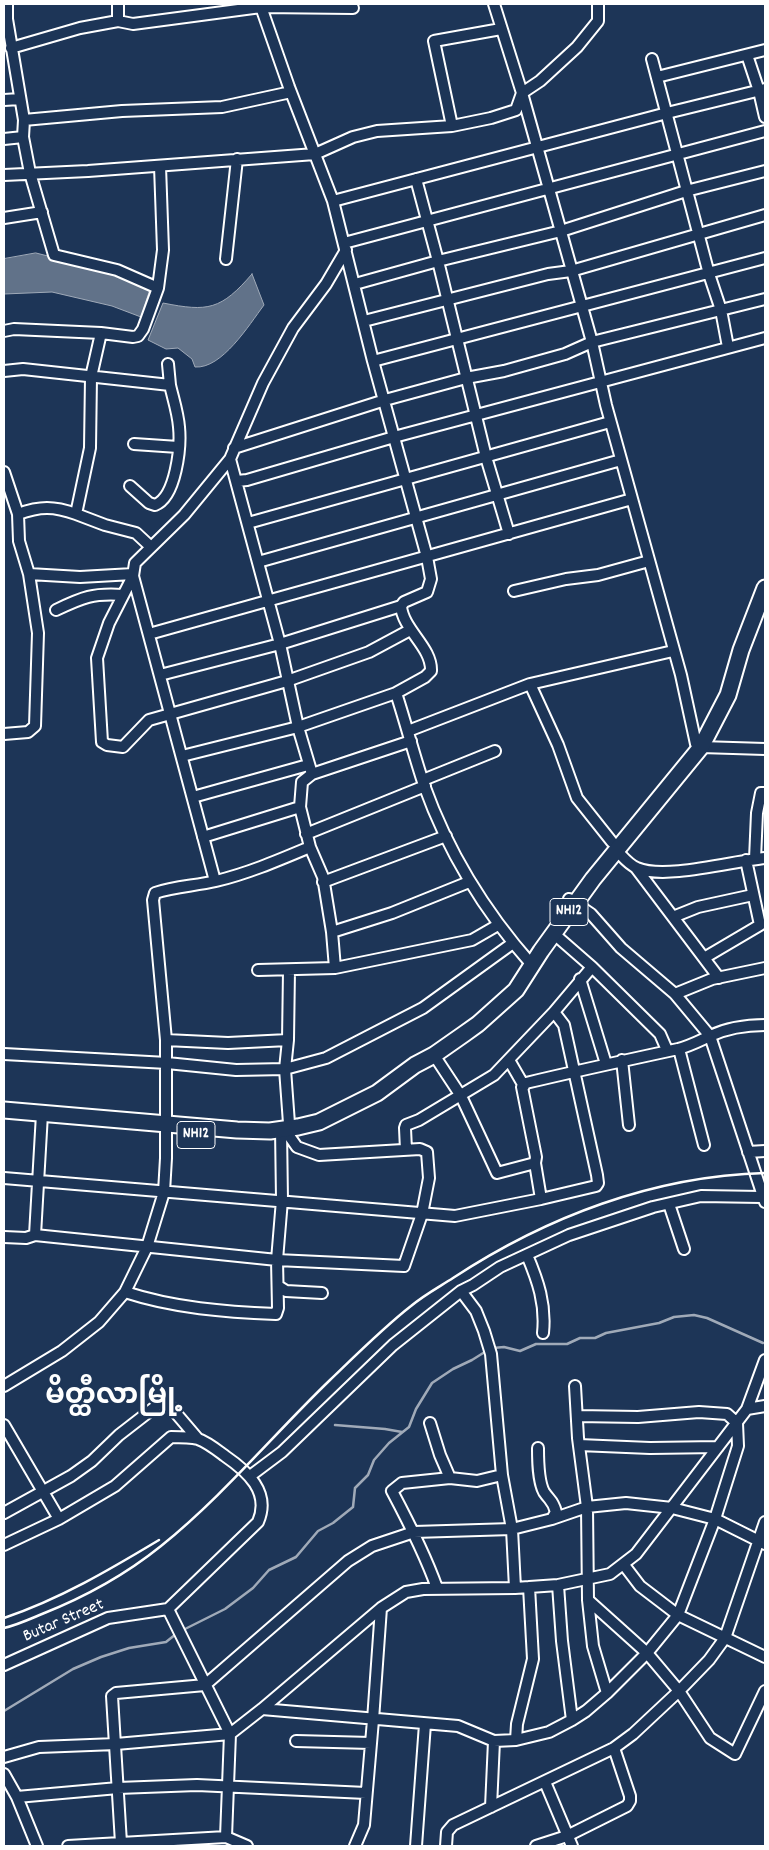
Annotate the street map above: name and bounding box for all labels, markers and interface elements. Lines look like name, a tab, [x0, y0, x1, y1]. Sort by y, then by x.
road number: NH12	[550, 899, 588, 926]
road number: NH12	[177, 1122, 215, 1148]
district label: မိတ္ထီလာမြို့	[45, 1382, 183, 1416]
street label: Butar Street	[20, 1595, 108, 1649]

